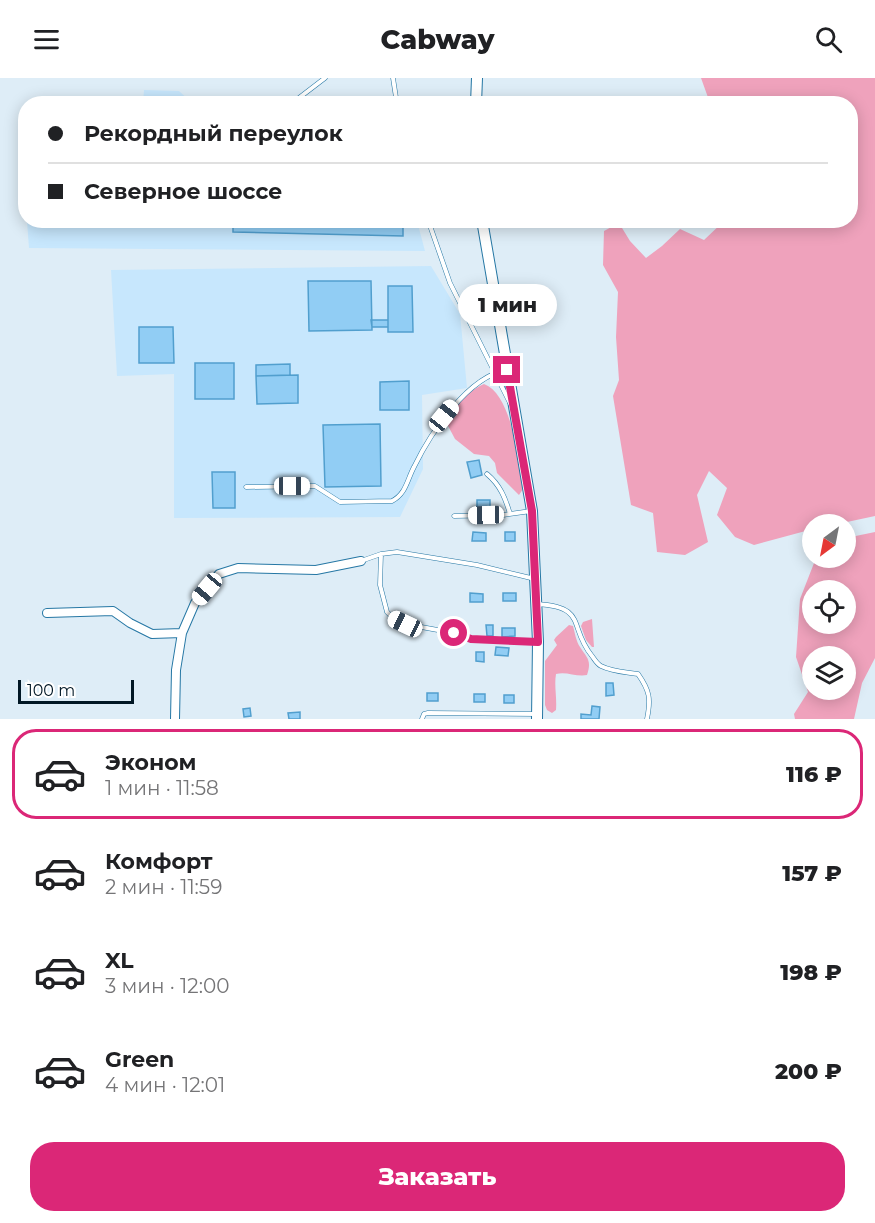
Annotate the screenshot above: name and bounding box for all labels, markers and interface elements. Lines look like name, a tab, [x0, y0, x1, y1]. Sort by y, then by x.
icon: menu	[30, 23, 63, 56]
text: Cabway	[381, 23, 494, 56]
icon: search	[812, 23, 845, 56]
text: Рекордный переулок	[84, 120, 343, 147]
text: Северное шоссе	[84, 178, 282, 205]
callout: 1 мин	[458, 283, 556, 325]
text: 1 мин	[478, 293, 537, 317]
route end	[493, 356, 520, 383]
car	[426, 396, 462, 436]
car	[274, 477, 310, 495]
car	[468, 506, 504, 524]
north arrow	[802, 514, 856, 568]
map controls	[802, 514, 856, 700]
car	[189, 569, 225, 609]
button: locate	[802, 580, 856, 634]
car	[385, 608, 425, 640]
route start	[440, 619, 467, 646]
button: layers	[802, 646, 856, 700]
scale bar	[18, 677, 134, 704]
text: 100 m	[27, 681, 75, 700]
icon: car	[33, 747, 87, 801]
text: Эконом	[105, 749, 196, 776]
text: 116 ₽	[786, 761, 842, 788]
text: 1 мин · 11:58	[105, 776, 219, 800]
icon: car	[33, 846, 87, 900]
text: Комфорт	[105, 848, 213, 875]
text: 157 ₽	[782, 860, 842, 887]
text: 2 мин · 11:59	[105, 875, 222, 899]
icon: car	[33, 945, 87, 999]
text: XL	[105, 947, 134, 974]
text: 198 ₽	[780, 959, 842, 986]
text: 3 мин · 12:00	[105, 974, 229, 998]
icon: car	[33, 1044, 87, 1098]
text: Green	[105, 1046, 174, 1073]
text: 200 ₽	[775, 1058, 842, 1085]
text: 4 мин · 12:01	[105, 1073, 225, 1097]
button: Заказать	[30, 1142, 845, 1211]

